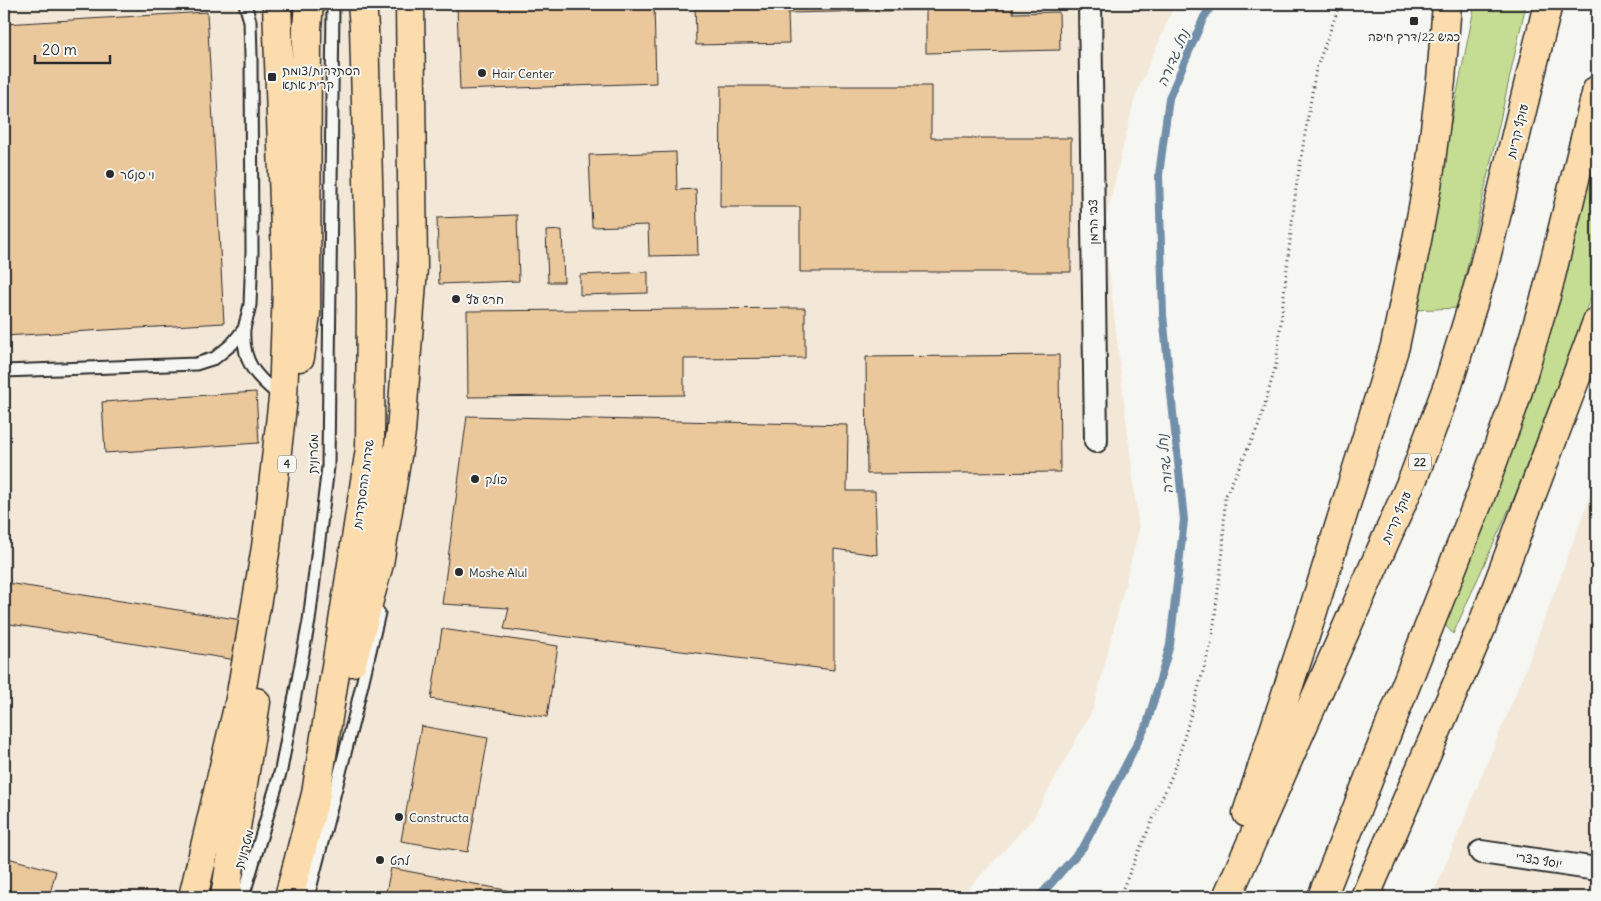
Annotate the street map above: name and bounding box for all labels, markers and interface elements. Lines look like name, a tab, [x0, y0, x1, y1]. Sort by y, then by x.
marker: כביש 22/דרך חיפה	[1408, 15, 1420, 27]
water label: נחל גדורה	[1153, 26, 1193, 89]
place label: כביש 22/דרך חיפה	[1368, 29, 1460, 44]
scale bar	[35, 32, 110, 64]
text: 20 m	[42, 40, 77, 59]
place label: הסתדרות/צומת קרית אתא	[282, 63, 360, 92]
place label: Hair Center	[492, 66, 554, 81]
marker: Hair Center	[476, 67, 488, 79]
marker: הסתדרות/צומת קרית אתא	[266, 71, 278, 83]
street label: עוקף קריות	[1503, 102, 1531, 161]
place label: וי סנטר	[120, 167, 155, 182]
marker: וי סנטר	[104, 168, 116, 180]
street label: צבי הרמן	[1085, 199, 1102, 245]
place label: חרש עץ	[466, 292, 504, 307]
marker: חרש עץ	[450, 293, 462, 305]
water label: נחל גדורה	[1153, 432, 1177, 495]
street label: מטרונית	[305, 434, 321, 474]
street label: שדרות ההסתדרות	[349, 438, 377, 531]
road number: 22	[1409, 454, 1431, 471]
road number: 4	[278, 456, 296, 472]
place label: פולק	[485, 472, 507, 488]
marker: פולק	[469, 473, 481, 485]
street label: עוקף קריות	[1377, 488, 1414, 546]
place label: Moshe Alul	[469, 565, 527, 580]
marker: Moshe Alul	[453, 566, 465, 578]
place label: Constructa	[409, 810, 469, 825]
marker: Constructa	[393, 811, 405, 823]
street label: מטרונית	[231, 828, 257, 870]
street label: יוסף בצרי	[1515, 849, 1563, 871]
place label: להט	[390, 853, 411, 868]
marker: להט	[374, 854, 386, 866]

